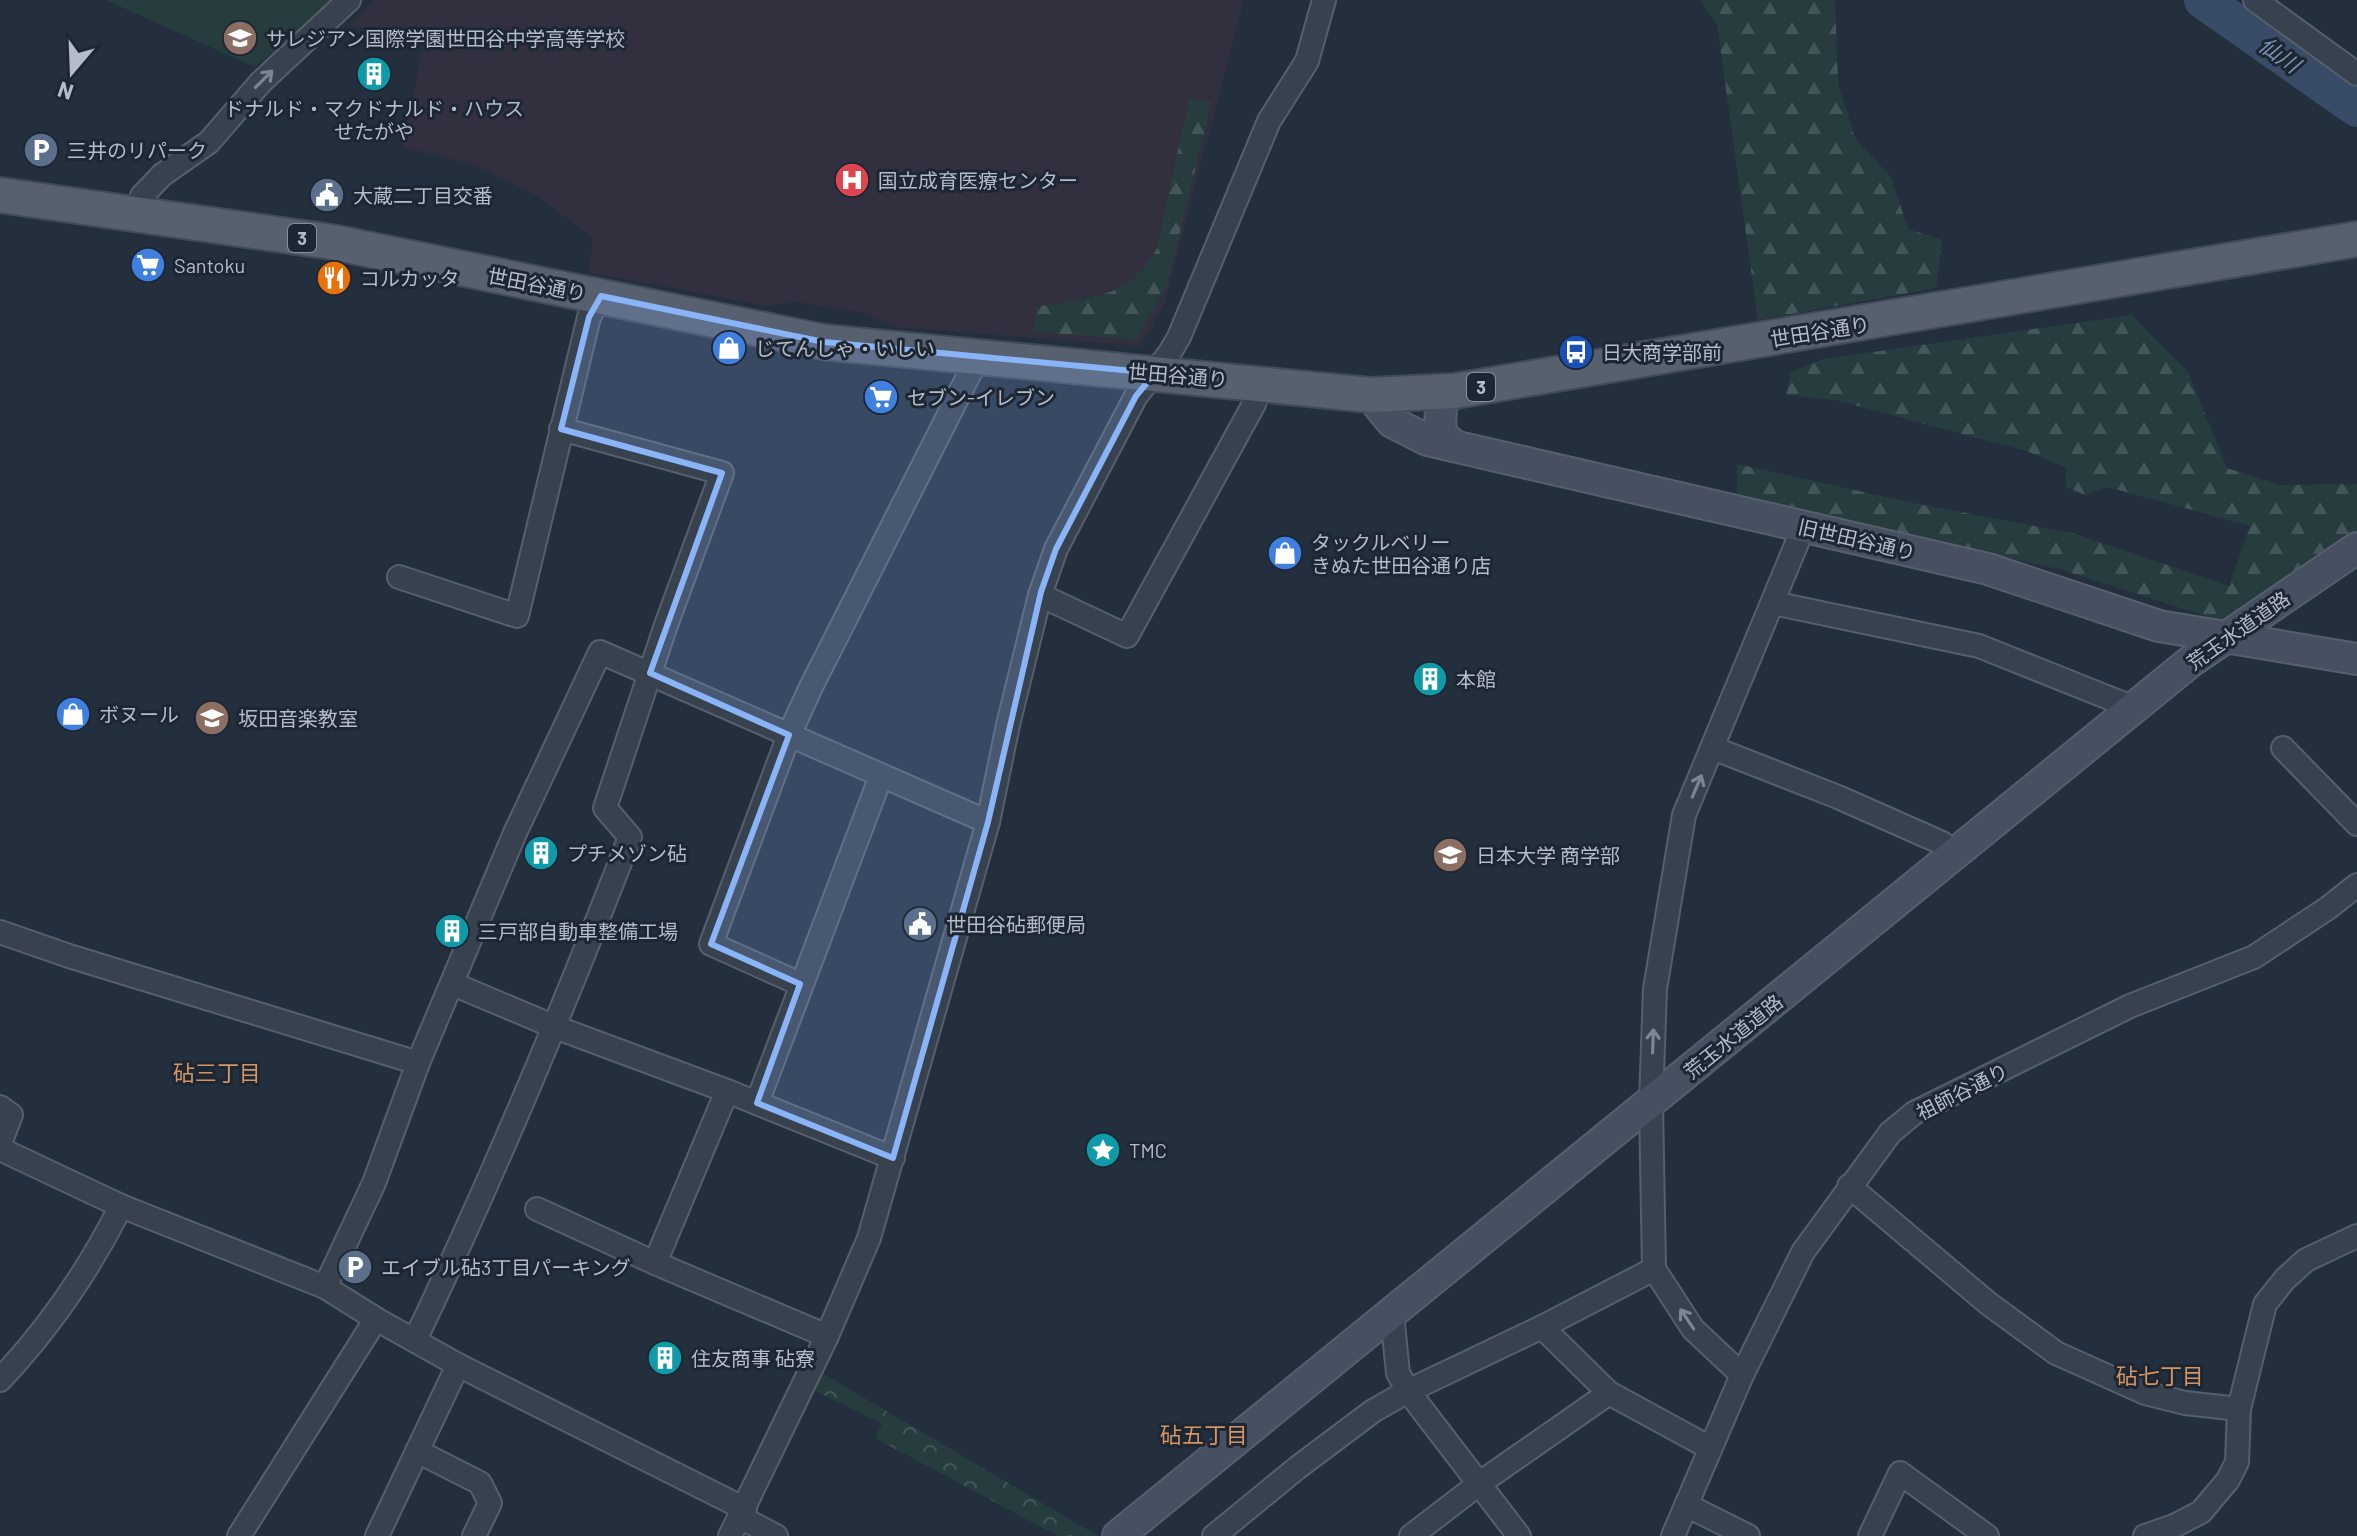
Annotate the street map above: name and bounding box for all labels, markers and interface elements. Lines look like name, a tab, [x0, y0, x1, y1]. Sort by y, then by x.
school or university icon: サレジアン国際学園世田谷中学高等学校	[221, 19, 259, 57]
place label: サレジアン国際学園世田谷中学高等学校	[266, 26, 625, 50]
water label: 仙川	[2255, 31, 2307, 78]
north arrow	[32, 32, 112, 112]
building icon: ドナルド・マクドナルド・ハウス せたがや	[355, 55, 393, 93]
one-way arrow	[254, 69, 274, 88]
text: N	[54, 77, 76, 107]
place label: ドナルド・マクドナルド・ハウス せたがや	[224, 96, 524, 143]
parking icon: 三井のリパーク	[22, 131, 60, 169]
place label: 三井のリパーク	[67, 138, 207, 162]
hospital icon: 国立成育医療センター	[833, 161, 871, 199]
place label: 国立成育医療センター	[878, 168, 1078, 192]
public building icon: 大蔵二丁目交番	[308, 176, 346, 214]
place label: 大蔵二丁目交番	[353, 183, 493, 207]
road number: 3	[288, 224, 316, 252]
supermarket icon: Santoku	[129, 246, 167, 284]
place label: Santoku	[174, 253, 245, 277]
restaurant icon: コルカッタ	[315, 259, 353, 297]
street label: 世田谷通り	[486, 263, 588, 305]
place label: コルカッタ	[360, 266, 459, 290]
street label: 世田谷通り	[1769, 311, 1871, 351]
shop icon: じてんしゃ・いしい	[710, 329, 748, 367]
bus stop icon: 日大商学部前	[1557, 333, 1595, 371]
place label: じてんしゃ・いしい	[755, 336, 935, 360]
place label: 日大商学部前	[1602, 340, 1722, 364]
street label: 世田谷通り	[1127, 359, 1229, 391]
road number: 3	[1467, 373, 1495, 401]
supermarket icon: セブン-イレブン	[862, 378, 900, 416]
place label: セブン-イレブン	[907, 385, 1055, 409]
street label: 旧世田谷通り	[1796, 514, 1918, 564]
place label: タックルベリー きぬた世田谷通り店	[1311, 530, 1491, 577]
shop icon: タックルベリー きぬた世田谷通り店	[1266, 534, 1304, 572]
street label: 荒玉水道道路	[2182, 586, 2294, 674]
building icon: 本館	[1411, 660, 1449, 698]
place label: 本館	[1456, 667, 1496, 691]
shop icon: ボヌール	[54, 695, 92, 733]
school or university icon: 坂田音楽教室	[193, 699, 231, 737]
place label: ボヌール	[99, 702, 179, 726]
place label: 坂田音楽教室	[238, 706, 358, 730]
one-way arrow	[1690, 775, 1705, 799]
building icon: プチメゾン砧	[522, 834, 560, 872]
school or university icon: 日本大学 商学部	[1431, 836, 1469, 874]
place label: プチメゾン砧	[567, 841, 687, 865]
place label: 日本大学 商学部	[1476, 843, 1620, 867]
public building icon: 世田谷砧郵便局	[901, 905, 939, 943]
building icon: 三戸部自動車整備工場	[433, 912, 471, 950]
place label: 世田谷砧郵便局	[946, 912, 1086, 936]
place label: 三戸部自動車整備工場	[478, 919, 678, 943]
street label: 荒玉水道道路	[1679, 989, 1787, 1083]
one-way arrow	[1646, 1028, 1661, 1055]
street label: 祖師谷通り	[1912, 1058, 2012, 1124]
district label: 砧三丁目	[173, 1059, 261, 1085]
place icon: TMC	[1084, 1131, 1122, 1169]
place label: TMC	[1129, 1138, 1167, 1162]
parking icon: エイブル砧3丁目パーキング	[336, 1248, 374, 1286]
place label: エイブル砧3丁目パーキング	[381, 1255, 631, 1279]
one-way arrow	[1679, 1309, 1695, 1331]
building icon: 住友商事 砧寮	[646, 1339, 684, 1377]
place label: 住友商事 砧寮	[691, 1346, 815, 1370]
district label: 砧七丁目	[2116, 1362, 2204, 1388]
district label: 砧五丁目	[1160, 1421, 1248, 1447]

